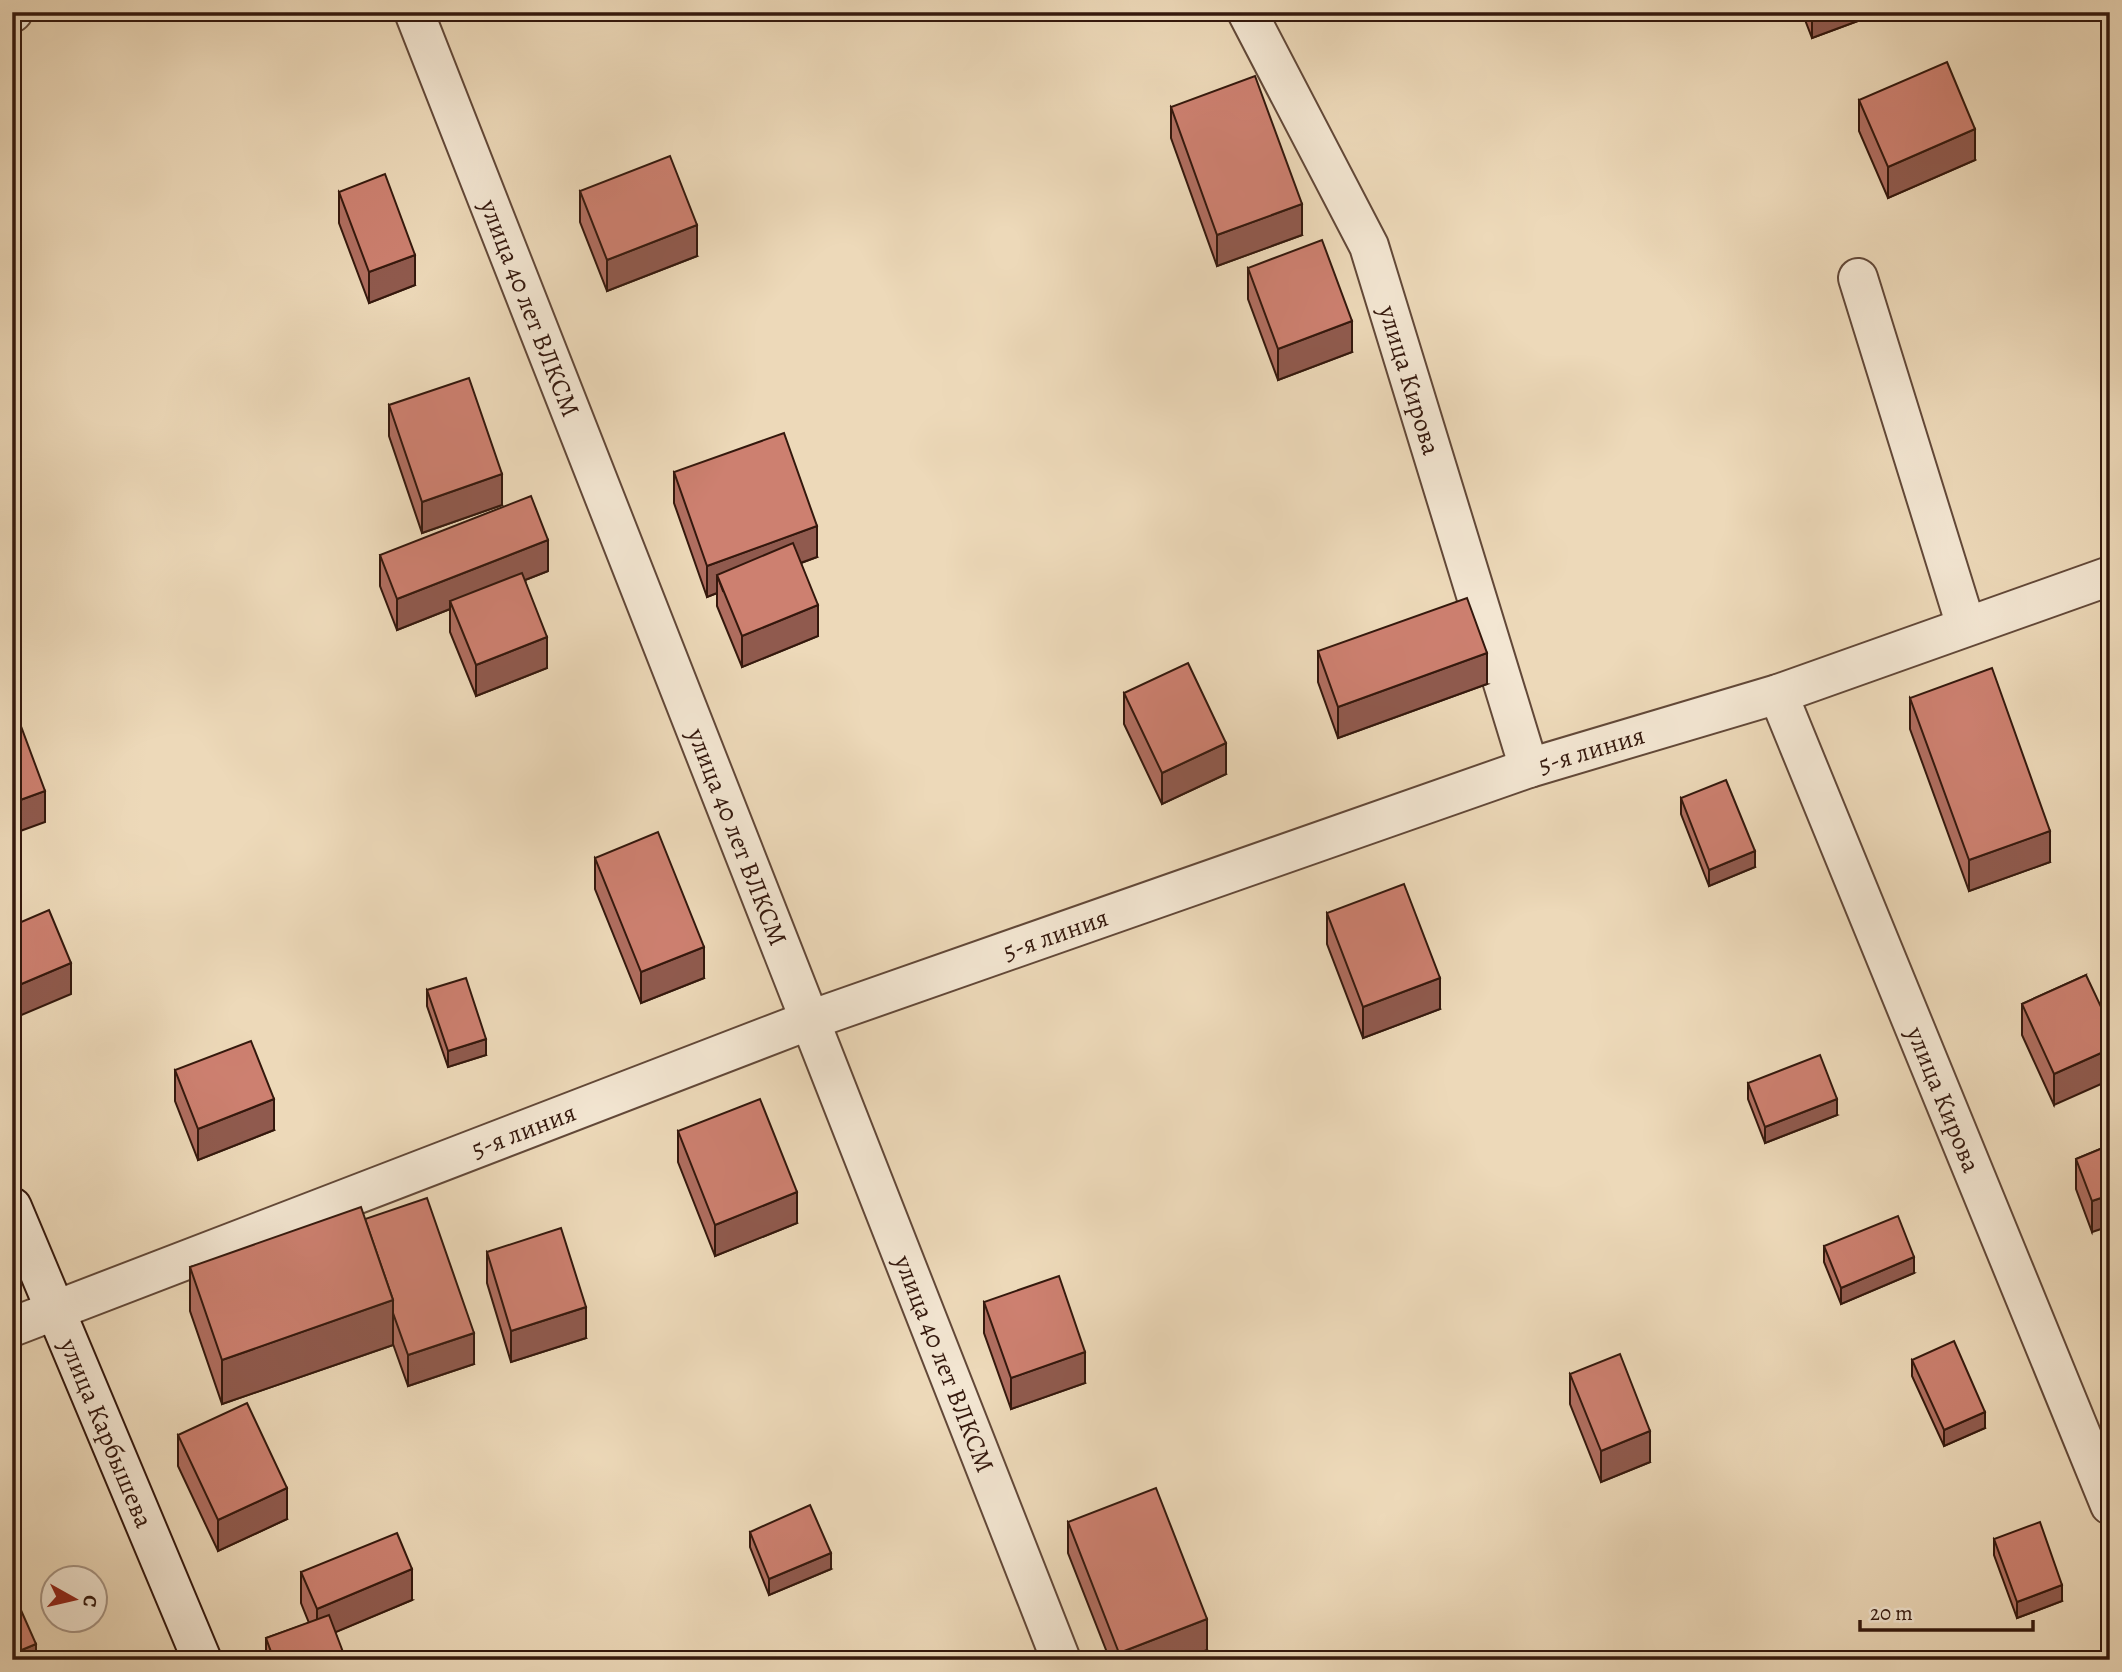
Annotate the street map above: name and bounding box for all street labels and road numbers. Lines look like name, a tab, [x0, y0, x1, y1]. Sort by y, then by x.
street label: улица 40 лет ВЛКСМ	[471, 193, 589, 422]
street label: улица Кирова	[1370, 300, 1449, 459]
street label: 5-я линия	[1534, 717, 1649, 782]
street label: улица 40 лет ВЛКСМ	[679, 722, 796, 951]
street label: 5-я линия	[998, 899, 1113, 969]
street label: улица Кирова	[1898, 1020, 1989, 1178]
street label: 5-я линия	[466, 1094, 581, 1166]
street label: улица 40 лет ВЛКСМ	[886, 1249, 1003, 1477]
street label: улица Карбышева	[51, 1332, 162, 1533]

